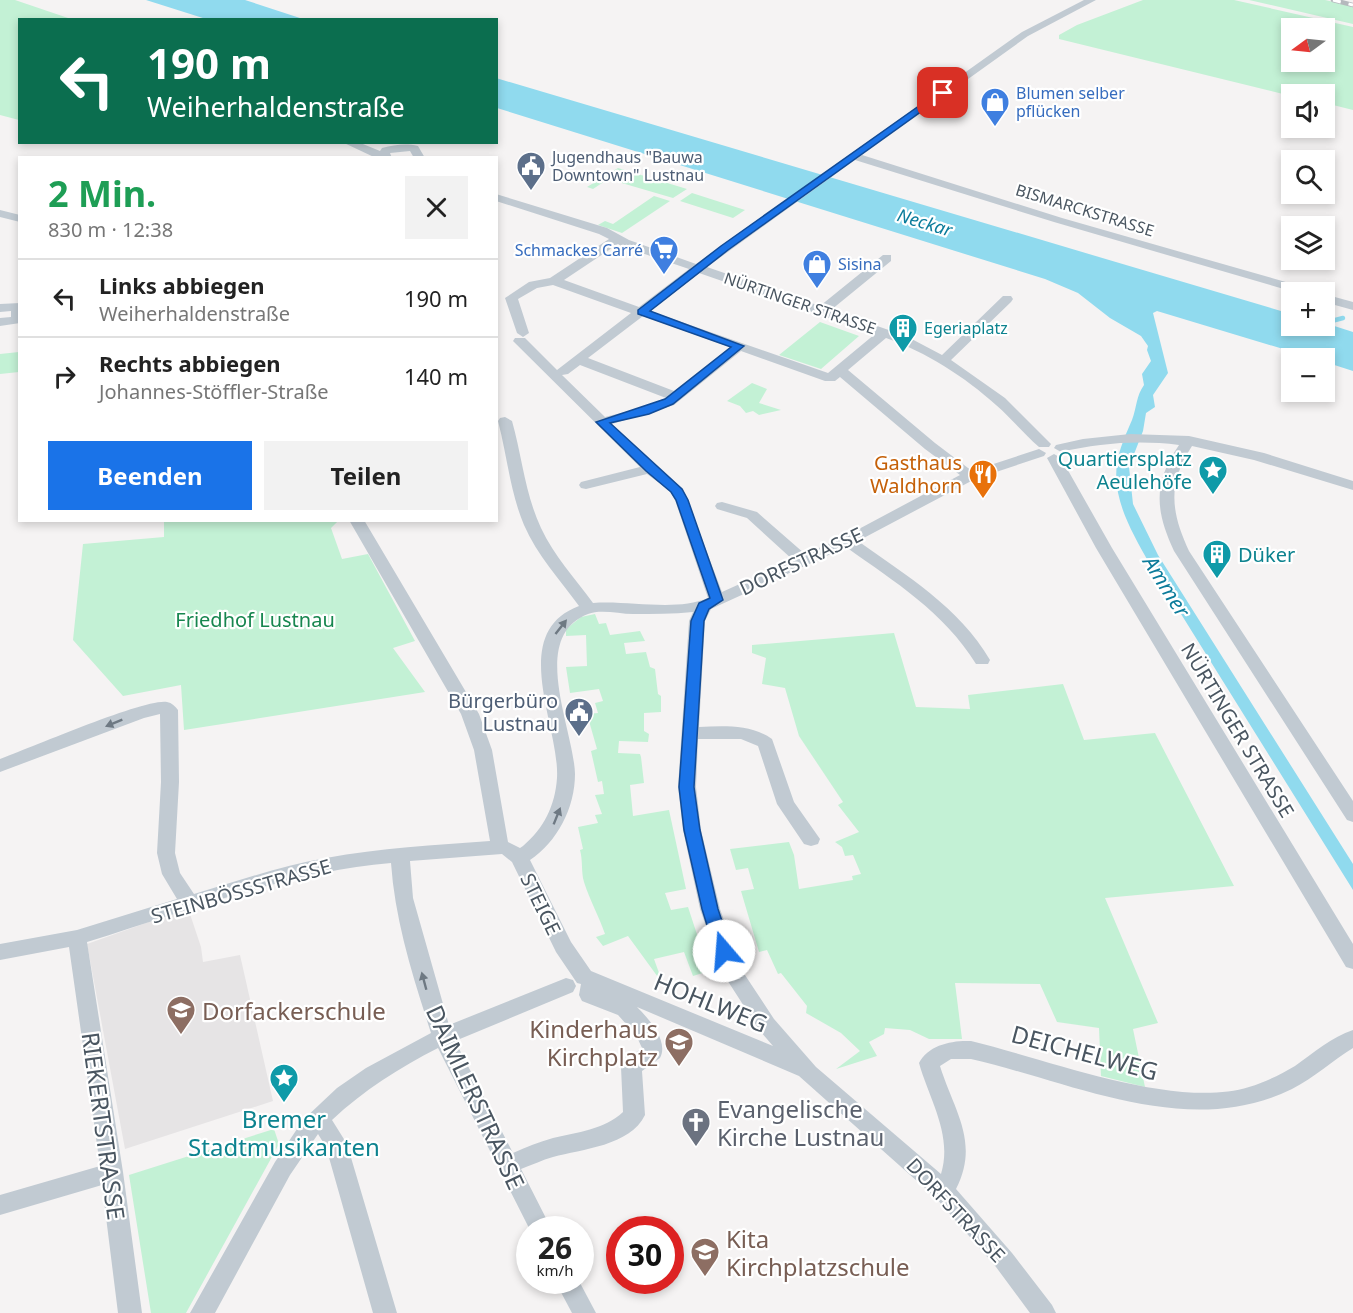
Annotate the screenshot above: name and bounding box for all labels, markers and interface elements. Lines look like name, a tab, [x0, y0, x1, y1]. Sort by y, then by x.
north arrow	[1281, 18, 1335, 72]
map controls	[1281, 18, 1335, 402]
text: 190 m	[147, 34, 271, 91]
icon: left	[48, 42, 126, 120]
pin	[917, 67, 968, 118]
icon: arrive	[926, 76, 959, 109]
place label: Blumen selber pflücken	[1016, 82, 1125, 122]
button: sound	[1281, 84, 1335, 138]
shop icon: Blumen selber pflücken	[979, 86, 1011, 128]
text: Weiherhaldenstraße	[147, 88, 405, 125]
place label: Jugendhaus "Bauwa Downtown" Lustnau	[550, 146, 704, 186]
public building icon: Jugendhaus "Bauwa Downtown" Lustnau	[515, 150, 547, 192]
button: search	[1281, 150, 1335, 204]
text: 2 Min.	[48, 169, 156, 218]
button: close	[405, 176, 468, 239]
street label: BISMARCKSTRASSE	[1013, 178, 1157, 242]
water label: Neckar	[895, 202, 956, 242]
text: 830 m · 12:38	[48, 216, 173, 243]
button: layers	[1281, 216, 1335, 270]
supermarket icon: Schmackes Carré	[648, 234, 680, 276]
place label: Schmackes Carré	[515, 239, 643, 261]
shop icon: Sisina	[801, 248, 833, 290]
place label: Sisina	[838, 253, 882, 275]
street label: NÜRTINGER STRASSE	[721, 267, 879, 339]
text: Links abbiegen	[99, 270, 265, 300]
icon: left	[48, 282, 81, 315]
button: +	[1281, 282, 1335, 336]
text: 190 m	[404, 283, 468, 313]
text: Weiherhaldenstraße	[99, 300, 290, 327]
building icon: Egeriaplatz	[887, 312, 919, 354]
place label: Egeriaplatz	[924, 317, 1008, 339]
text: Rechts abbiegen	[99, 348, 281, 378]
button: −	[1281, 348, 1335, 402]
icon: right	[48, 360, 81, 393]
text: 140 m	[404, 361, 468, 391]
text: Johannes-Stöffler-Straße	[99, 378, 329, 405]
button: Beenden	[48, 441, 252, 510]
button: Teilen	[264, 441, 468, 510]
place label: Quartiersplatz Aeulehöfe	[1058, 445, 1192, 495]
place label: Gasthaus Waldhorn	[870, 449, 962, 499]
place icon: Quartiersplatz Aeulehöfe	[1197, 454, 1229, 496]
restaurant icon: Gasthaus Waldhorn	[967, 458, 999, 500]
street label: DORFSTRASSE	[735, 521, 867, 601]
building icon: Düker	[1201, 538, 1233, 580]
place label: Düker	[1238, 541, 1295, 568]
water label: Ammer	[1136, 548, 1198, 623]
park label: Friedhof Lustnau	[175, 606, 335, 633]
one-way arrow	[555, 619, 567, 635]
street label: NÜRTINGER STRASSE	[1175, 638, 1301, 822]
place label: Bürgerbüro Lustnau	[448, 687, 558, 737]
public building icon: Bürgerbüro Lustnau	[563, 696, 595, 738]
one-way arrow	[105, 718, 123, 728]
one-way arrow	[552, 806, 562, 824]
street label: STEINBÖSSSTRASSE	[148, 852, 334, 930]
street label: STEIGE	[514, 869, 568, 939]
position arrow	[692, 919, 756, 983]
street label: HOHLWEG	[649, 964, 773, 1040]
one-way arrow	[419, 971, 428, 989]
school or university icon: Dorfackerschule	[165, 994, 197, 1036]
place label: Dorfackerschule	[202, 994, 386, 1027]
street label: DAIMLERSTRASSE	[419, 1000, 533, 1194]
place label: Kinderhaus Kirchplatz	[529, 1012, 658, 1073]
street label: DEICHELWEG	[1008, 1017, 1162, 1087]
school or university icon: Kinderhaus Kirchplatz	[663, 1026, 695, 1068]
street label: RIEKERTSTRASSE	[74, 1030, 134, 1222]
place icon: Bremer Stadtmusikanten	[268, 1062, 300, 1104]
place label: Evangelische Kirche Lustnau	[717, 1092, 884, 1153]
place label: Bremer Stadtmusikanten	[188, 1102, 380, 1163]
church icon: Evangelische Kirche Lustnau	[680, 1106, 712, 1148]
street label: DORFSTRASSE	[901, 1152, 1011, 1268]
speed limit sign: 30	[606, 1216, 684, 1294]
place label: Kita Kirchplatzschule	[726, 1222, 910, 1283]
text: 26	[538, 1227, 572, 1268]
school or university icon: Kita Kirchplatzschule	[689, 1236, 721, 1278]
text: km/h	[537, 1260, 573, 1280]

